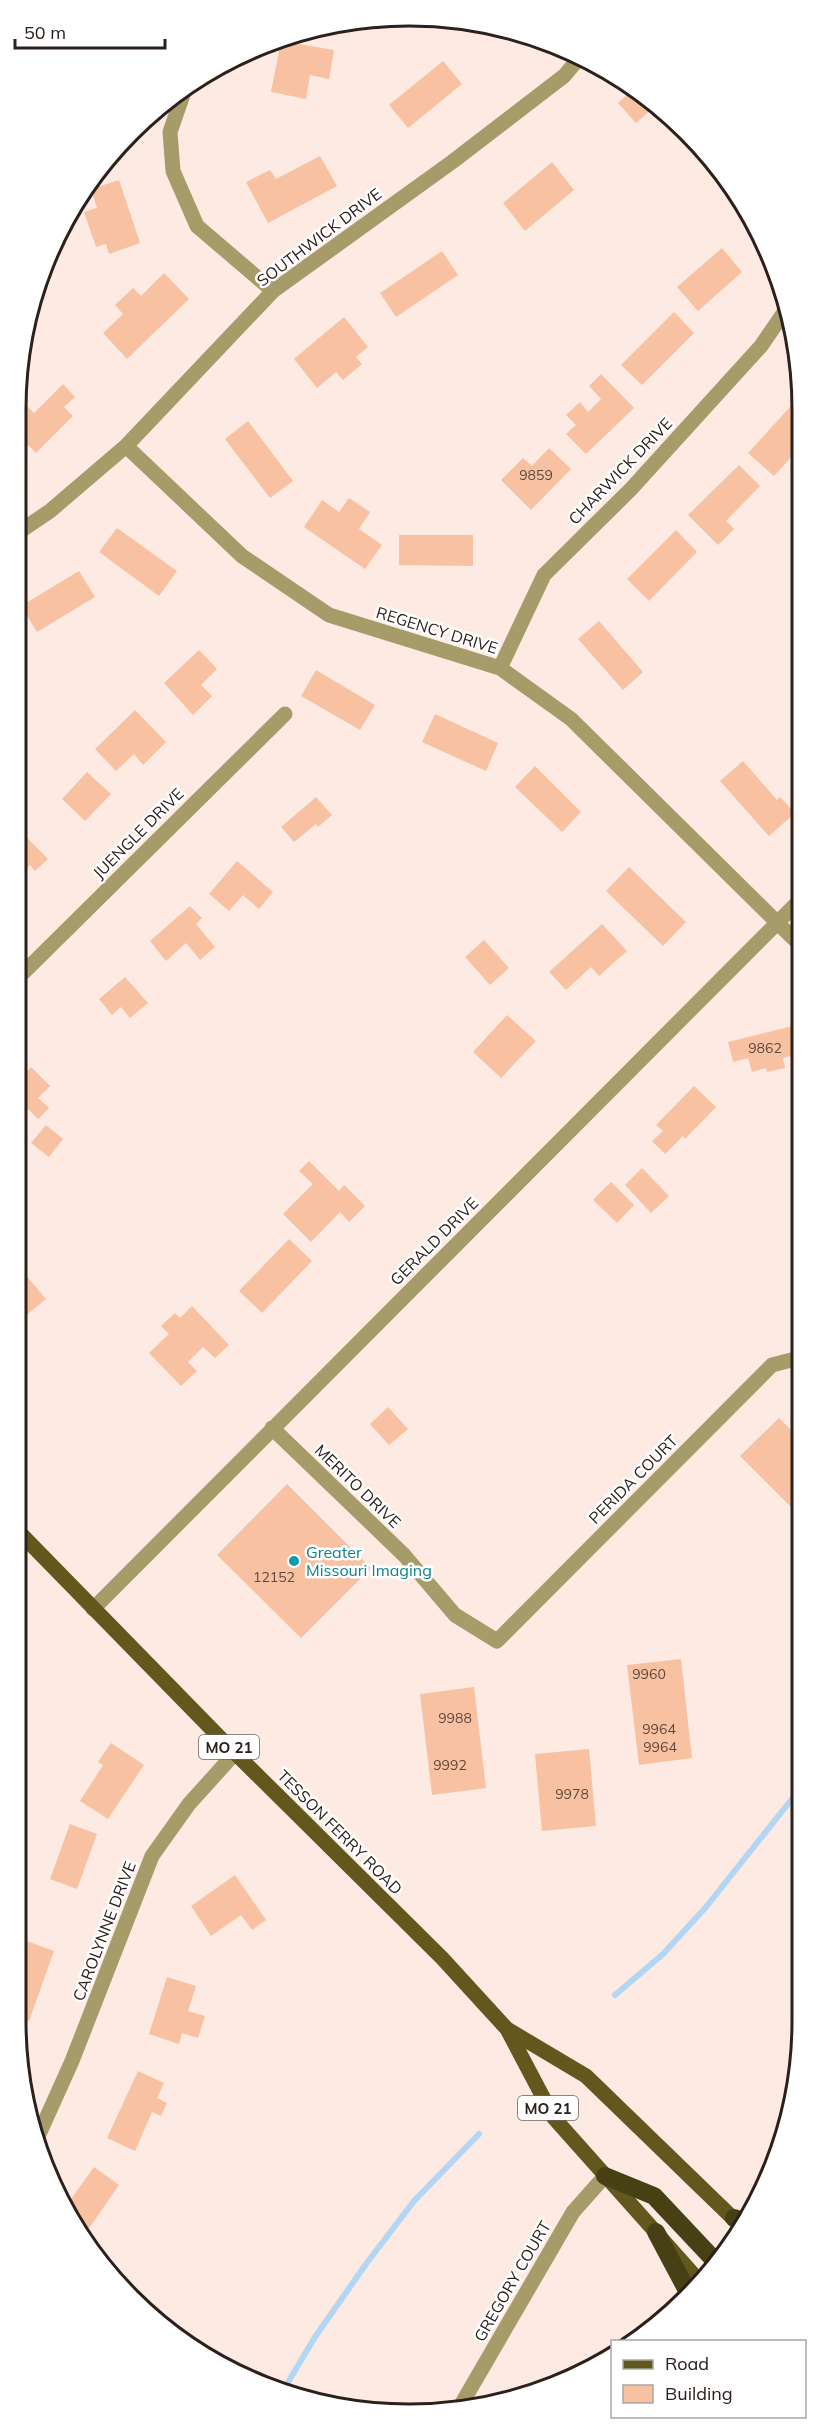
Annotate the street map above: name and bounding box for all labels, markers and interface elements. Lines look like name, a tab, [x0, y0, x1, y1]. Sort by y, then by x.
scale bar	[15, 12, 165, 50]
text: 50 m	[24, 21, 66, 44]
street label: SOUTHWICK DRIVE	[253, 184, 385, 290]
street label: CHARWICK DRIVE	[564, 413, 676, 529]
house number: 9859	[519, 466, 553, 484]
street label: REGENCY DRIVE	[374, 602, 500, 658]
street label: JUENGLE DRIVE	[88, 783, 188, 883]
house number: 9862	[748, 1039, 782, 1057]
street label: GERALD DRIVE	[386, 1193, 482, 1289]
street label: PERIDA COURT	[584, 1430, 682, 1528]
street label: MERITO DRIVE	[311, 1440, 405, 1532]
place label: Greater Missouri Imaging	[306, 1542, 432, 1580]
marker: Greater Missouri Imaging	[287, 1554, 301, 1568]
house number: 12152	[253, 1568, 295, 1586]
house number: 9960	[632, 1665, 666, 1683]
house number: 9988	[438, 1709, 472, 1727]
house number: 9964	[642, 1720, 676, 1738]
road number: MO 21	[199, 1735, 259, 1759]
house number: 9964	[643, 1738, 677, 1756]
house number: 9992	[433, 1756, 467, 1774]
street label: TESSON FERRY ROAD	[273, 1765, 407, 1899]
house number: 9978	[555, 1785, 589, 1803]
street label: CAROLYNNE DRIVE	[68, 1858, 140, 2004]
road number: MO 21	[518, 2096, 578, 2120]
street label: GREGORY COURT	[469, 2217, 555, 2345]
legend	[611, 2340, 806, 2418]
text: Road	[665, 2352, 709, 2375]
text: Building	[665, 2382, 733, 2405]

